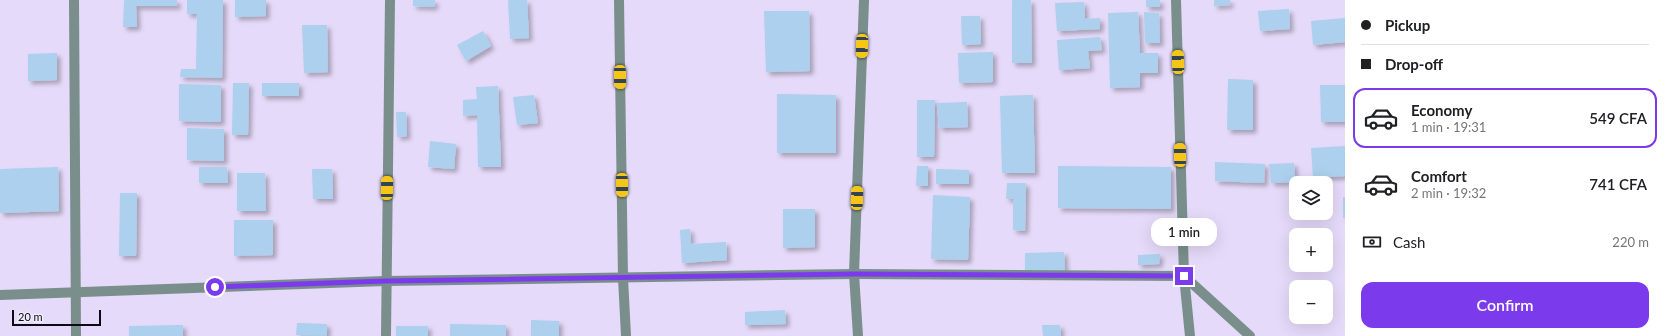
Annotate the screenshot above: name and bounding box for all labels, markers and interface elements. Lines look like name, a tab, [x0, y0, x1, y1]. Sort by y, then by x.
text: Pickup	[1385, 16, 1430, 34]
car	[856, 34, 868, 58]
car	[1172, 50, 1184, 74]
text: Drop-off	[1385, 55, 1443, 73]
car	[614, 65, 626, 89]
icon: car	[1363, 100, 1399, 136]
text: Economy	[1411, 101, 1472, 119]
text: 549 CFA	[1589, 109, 1647, 127]
text: 1 min · 19:31	[1411, 119, 1486, 135]
car	[1174, 143, 1186, 167]
icon: car	[1363, 166, 1399, 202]
text: Comfort	[1411, 167, 1467, 185]
car	[616, 173, 628, 197]
text: 741 CFA	[1589, 175, 1647, 193]
car	[381, 176, 393, 200]
map controls	[1289, 176, 1333, 324]
button: layers	[1289, 176, 1333, 220]
text: 2 min · 19:32	[1411, 185, 1486, 201]
car	[851, 186, 863, 210]
callout: 1 min	[1151, 218, 1217, 246]
text: 1 min	[1168, 224, 1200, 240]
button: +	[1289, 228, 1333, 272]
icon: cash	[1361, 231, 1383, 253]
text: Cash	[1393, 233, 1425, 251]
text: 220 m	[1612, 234, 1649, 250]
route end	[1175, 267, 1193, 285]
route start	[206, 278, 224, 296]
button: −	[1289, 280, 1333, 324]
button: Confirm	[1361, 282, 1649, 328]
scale bar	[12, 308, 101, 327]
text: 20 m	[18, 310, 43, 323]

